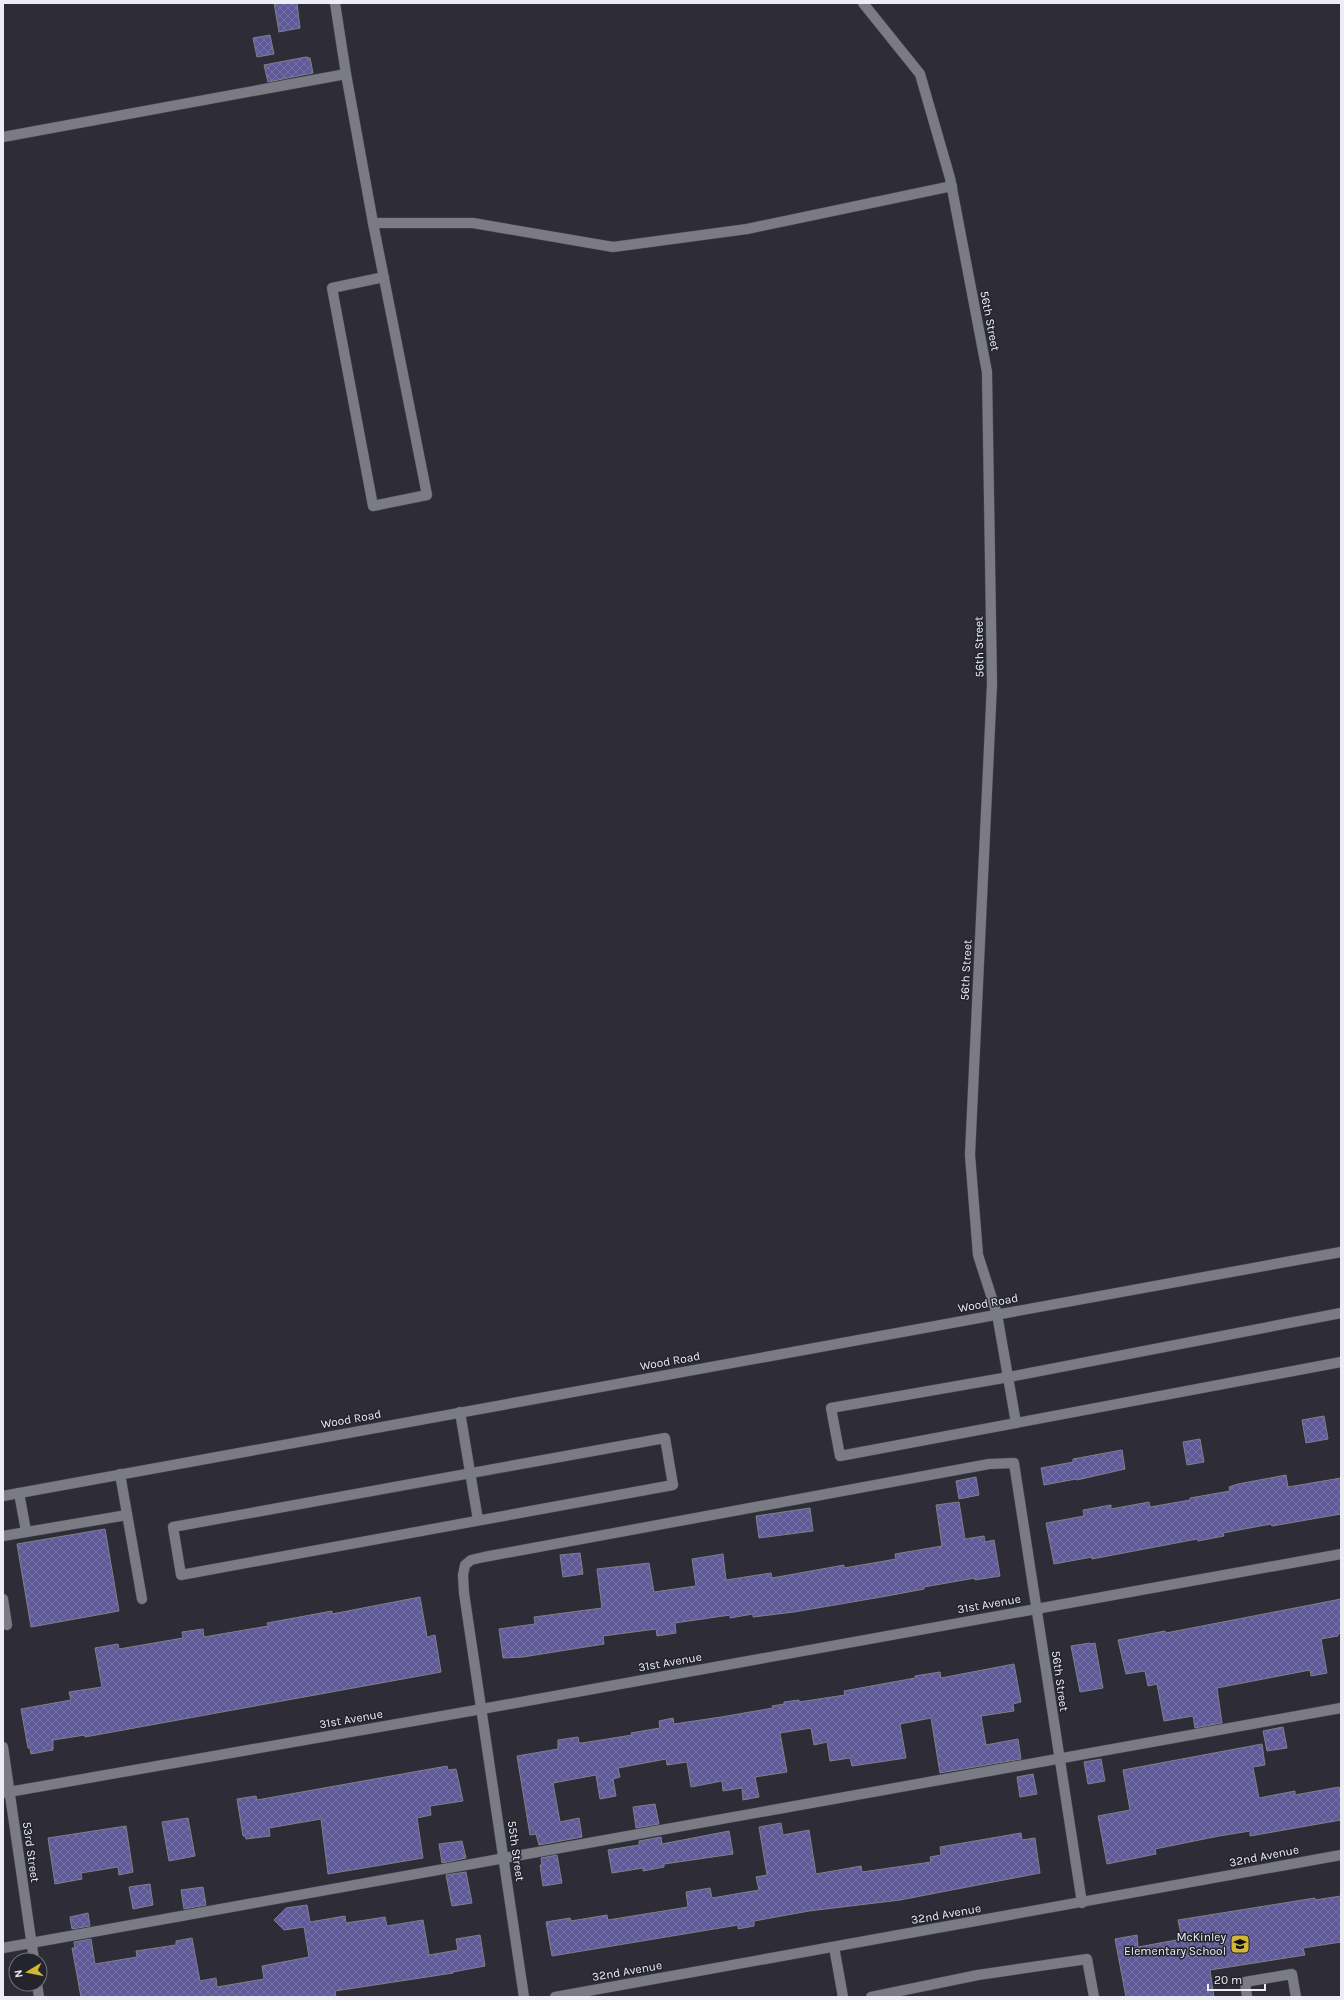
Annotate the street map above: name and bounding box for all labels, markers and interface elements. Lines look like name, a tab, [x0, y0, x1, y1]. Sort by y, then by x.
street label: 56th Street	[977, 290, 1003, 353]
street label: 56th Street	[971, 616, 987, 678]
street label: 56th Street	[957, 939, 975, 1001]
street label: Wood Road	[957, 1291, 1019, 1315]
street label: Wood Road	[639, 1349, 701, 1373]
street label: Wood Road	[320, 1407, 382, 1431]
street label: 31st Avenue	[956, 1592, 1022, 1616]
street label: 31st Avenue	[637, 1650, 703, 1674]
street label: 56th Street	[1049, 1650, 1071, 1713]
street label: 31st Avenue	[318, 1707, 384, 1731]
street label: 55th Street	[505, 1820, 527, 1883]
street label: 53rd Street	[20, 1821, 42, 1884]
street label: 32nd Avenue	[1228, 1842, 1300, 1870]
street label: 32nd Avenue	[910, 1901, 982, 1927]
place label: McKinley Elementary School	[1124, 1930, 1226, 1958]
school or university icon: McKinley Elementary School	[1229, 1933, 1251, 1955]
north arrow	[8, 1952, 48, 1992]
street label: 32nd Avenue	[591, 1958, 663, 1984]
scale bar	[1208, 1966, 1265, 1992]
text: N	[12, 1969, 26, 1979]
text: 20 m	[1214, 1973, 1242, 1987]

